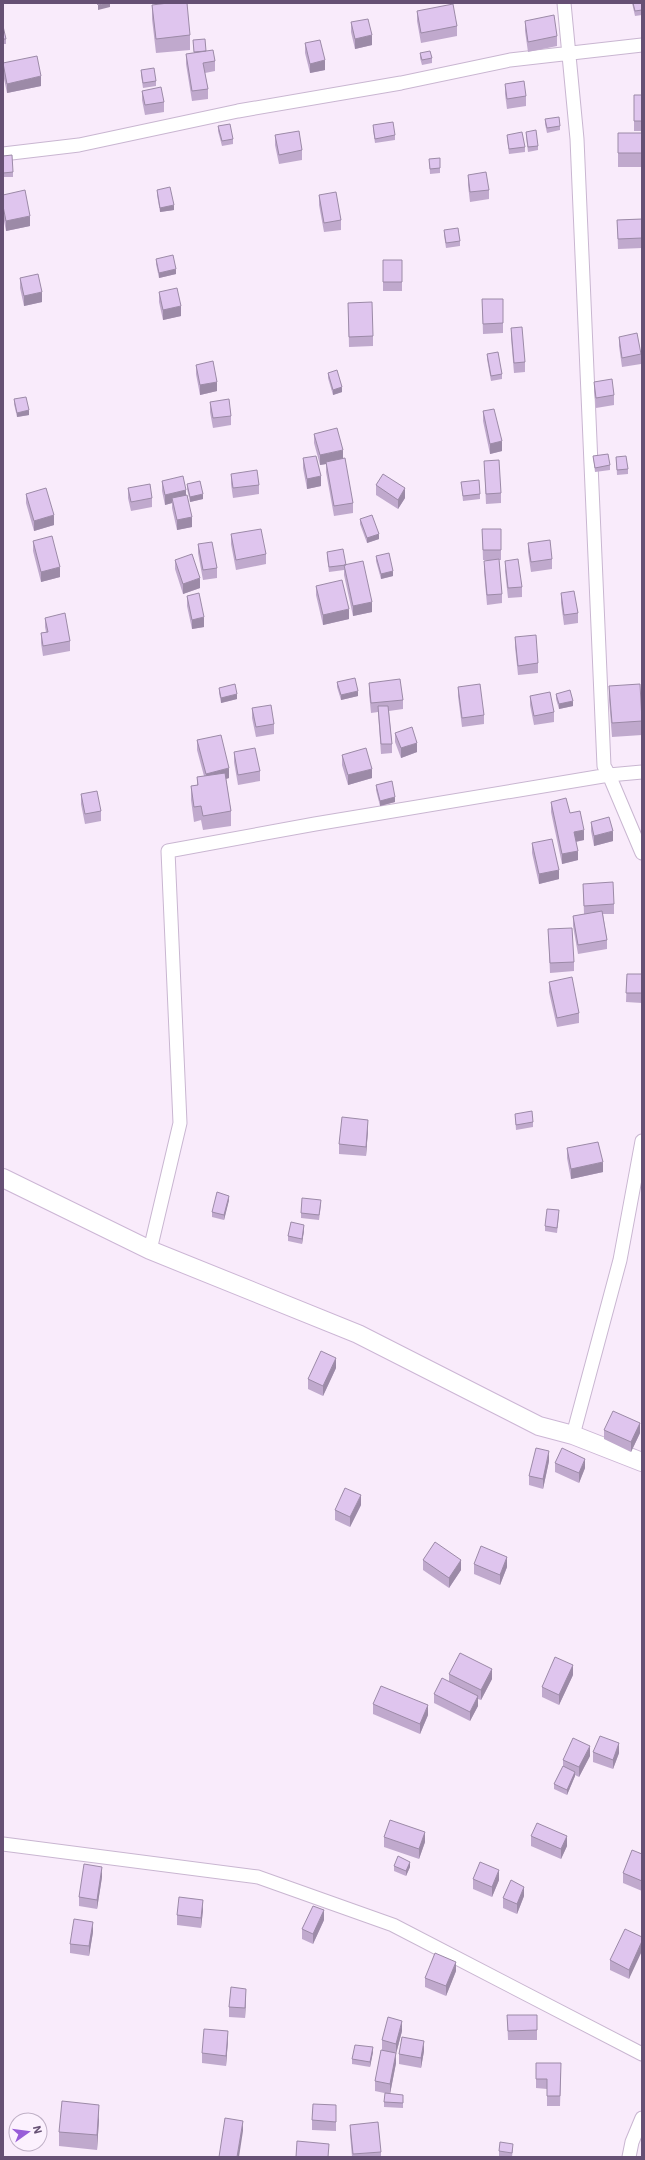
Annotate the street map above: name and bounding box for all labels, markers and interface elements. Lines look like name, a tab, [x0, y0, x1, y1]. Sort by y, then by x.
north arrow	[8, 2112, 48, 2152]
text: N	[30, 2124, 45, 2135]

